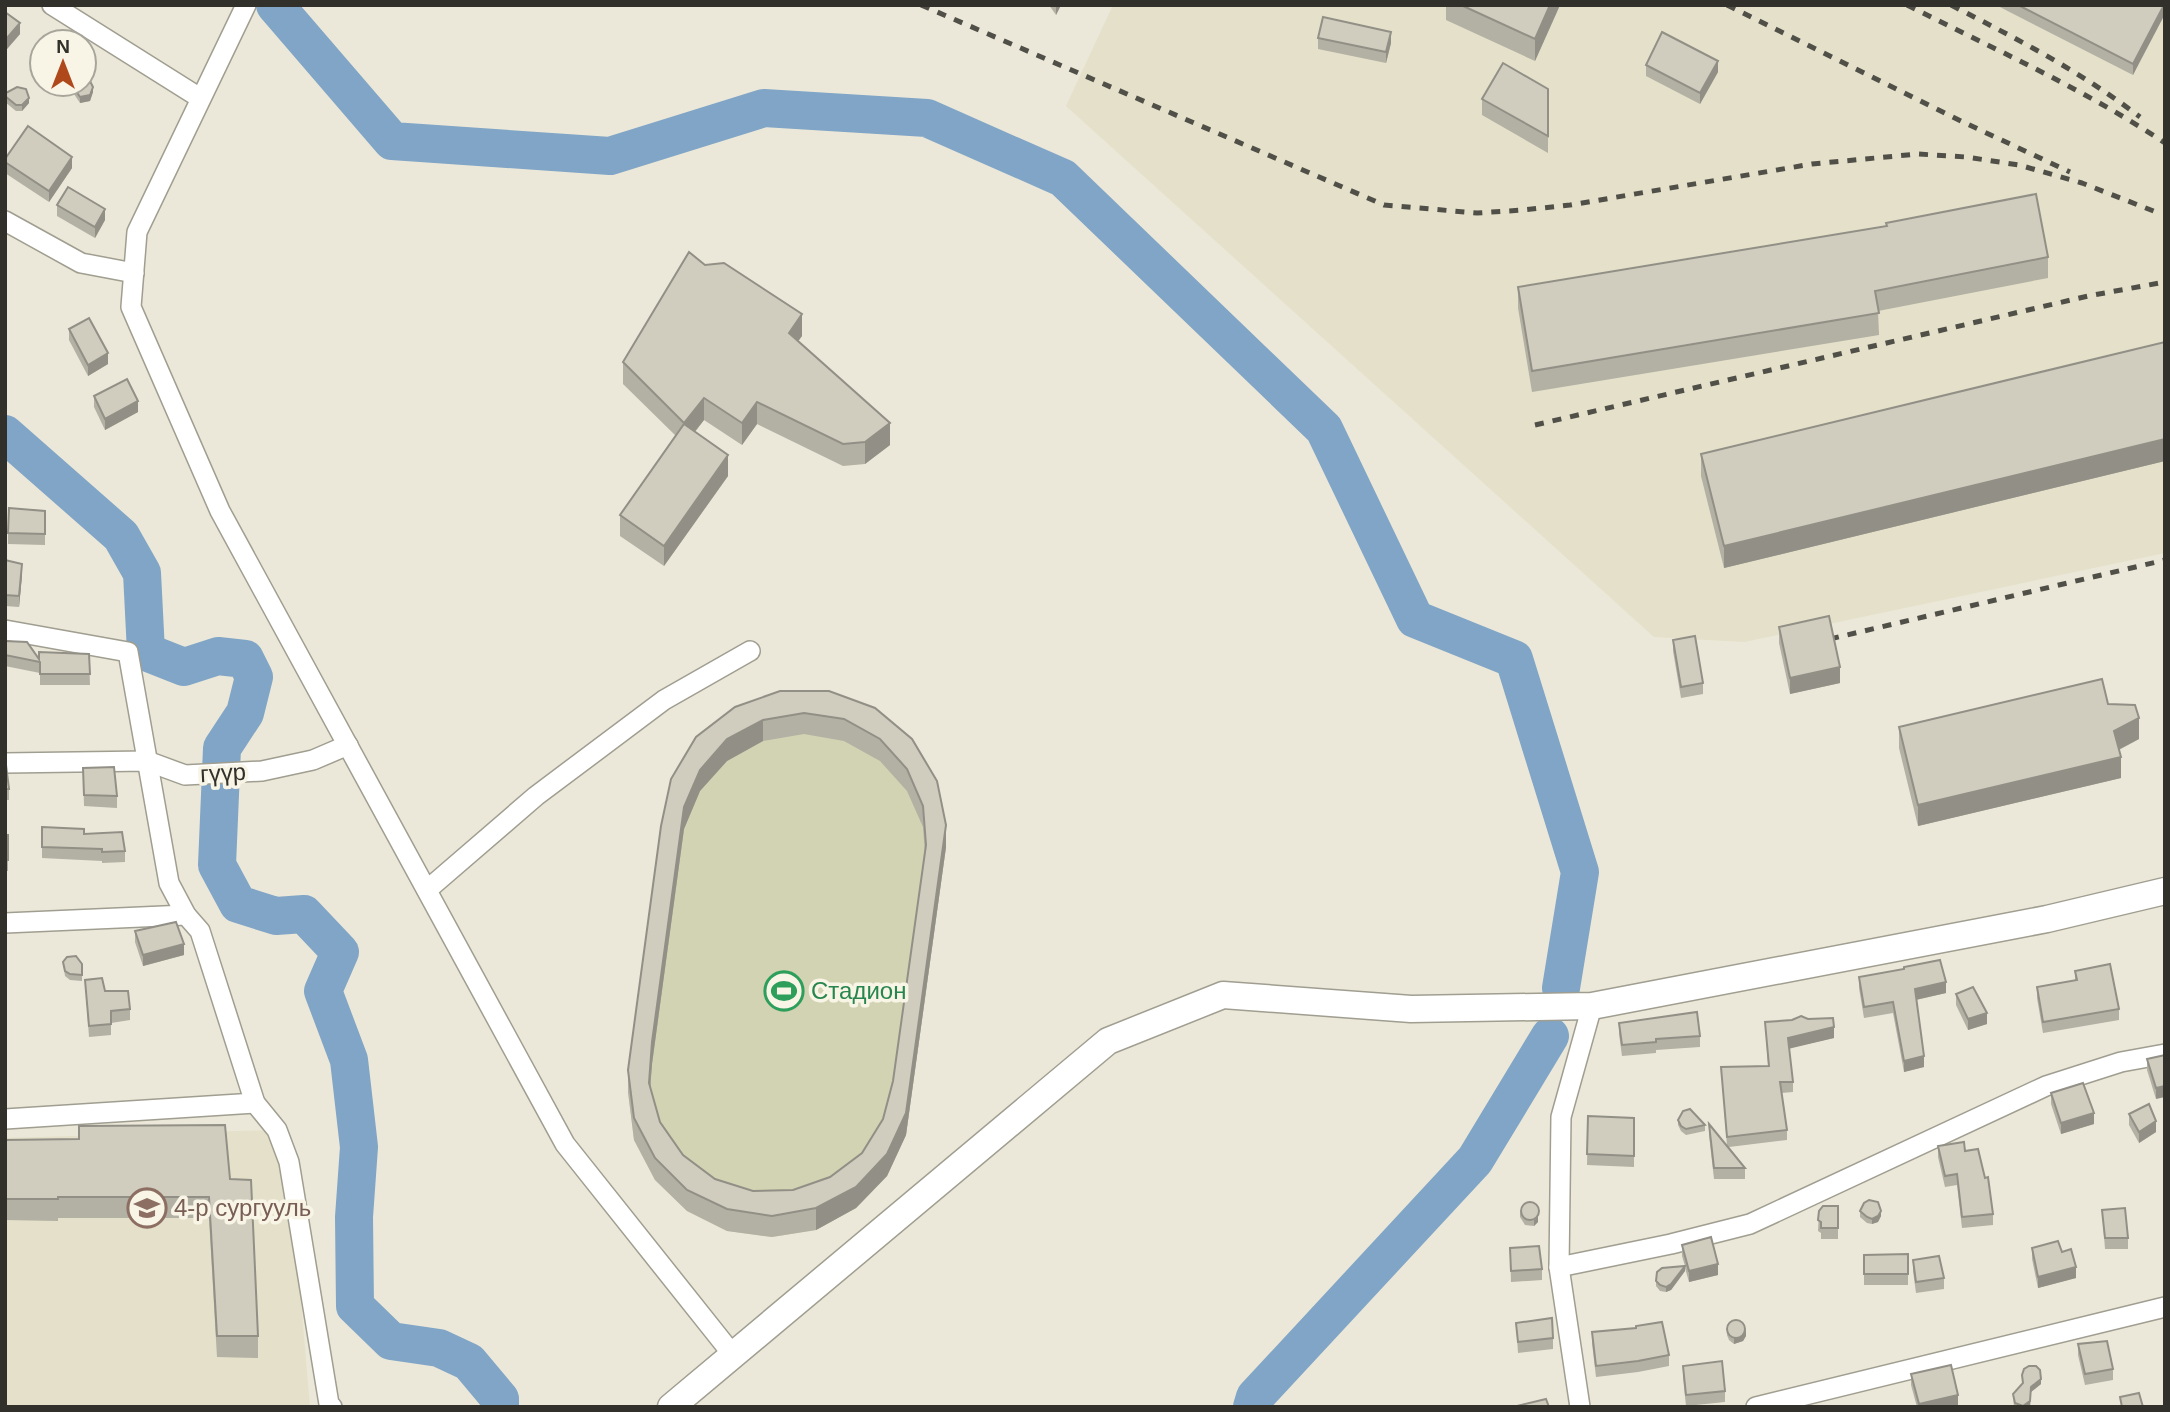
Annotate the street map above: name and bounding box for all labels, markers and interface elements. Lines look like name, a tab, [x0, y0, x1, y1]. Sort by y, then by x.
north arrow	[28, 28, 98, 98]
text: N	[56, 36, 70, 57]
street label: гүүр	[199, 758, 247, 787]
sports icon: Стадион	[763, 970, 805, 1012]
place label: Стадион	[811, 977, 906, 1004]
school or university icon: 4-р сургууль	[126, 1187, 168, 1229]
place label: 4-р сургууль	[174, 1194, 311, 1221]

